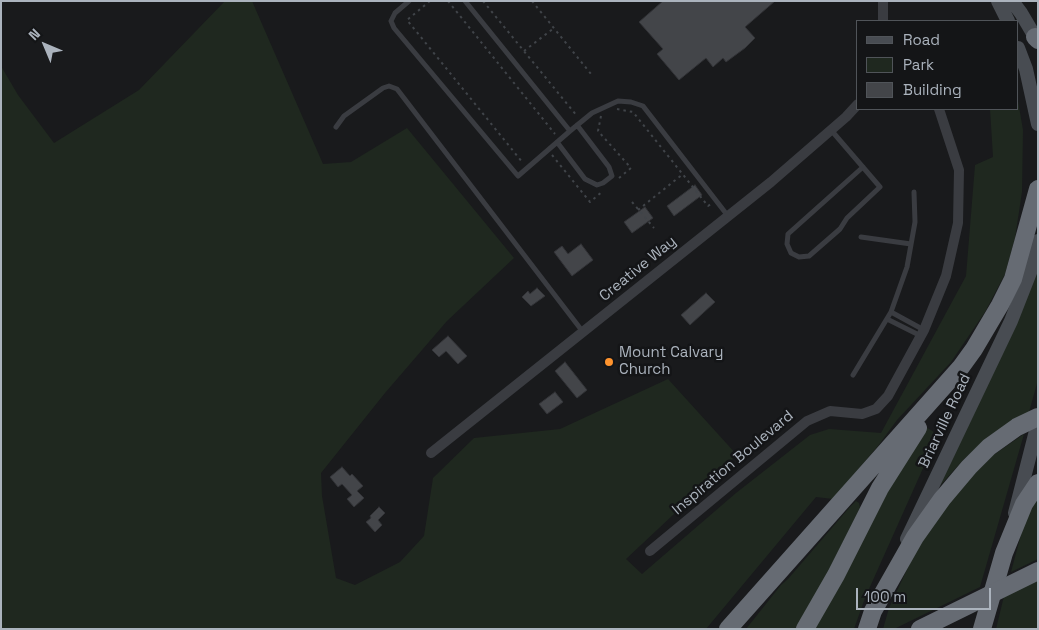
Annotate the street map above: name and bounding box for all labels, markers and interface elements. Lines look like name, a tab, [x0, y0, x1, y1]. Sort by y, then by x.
north arrow	[20, 20, 70, 70]
legend	[856, 20, 1019, 110]
text: N	[25, 25, 44, 44]
text: Road	[903, 30, 940, 49]
text: Park	[903, 55, 934, 74]
text: Building	[903, 80, 962, 99]
street label: Creative Way	[596, 233, 680, 305]
place label: Mount Calvary Church	[619, 344, 723, 379]
marker: Mount Calvary Church	[603, 356, 615, 368]
street label: Briarville Road	[915, 371, 975, 471]
street label: Inspiration Boulevard	[669, 407, 797, 519]
scale bar	[859, 578, 994, 610]
text: 100 m	[864, 587, 906, 606]

